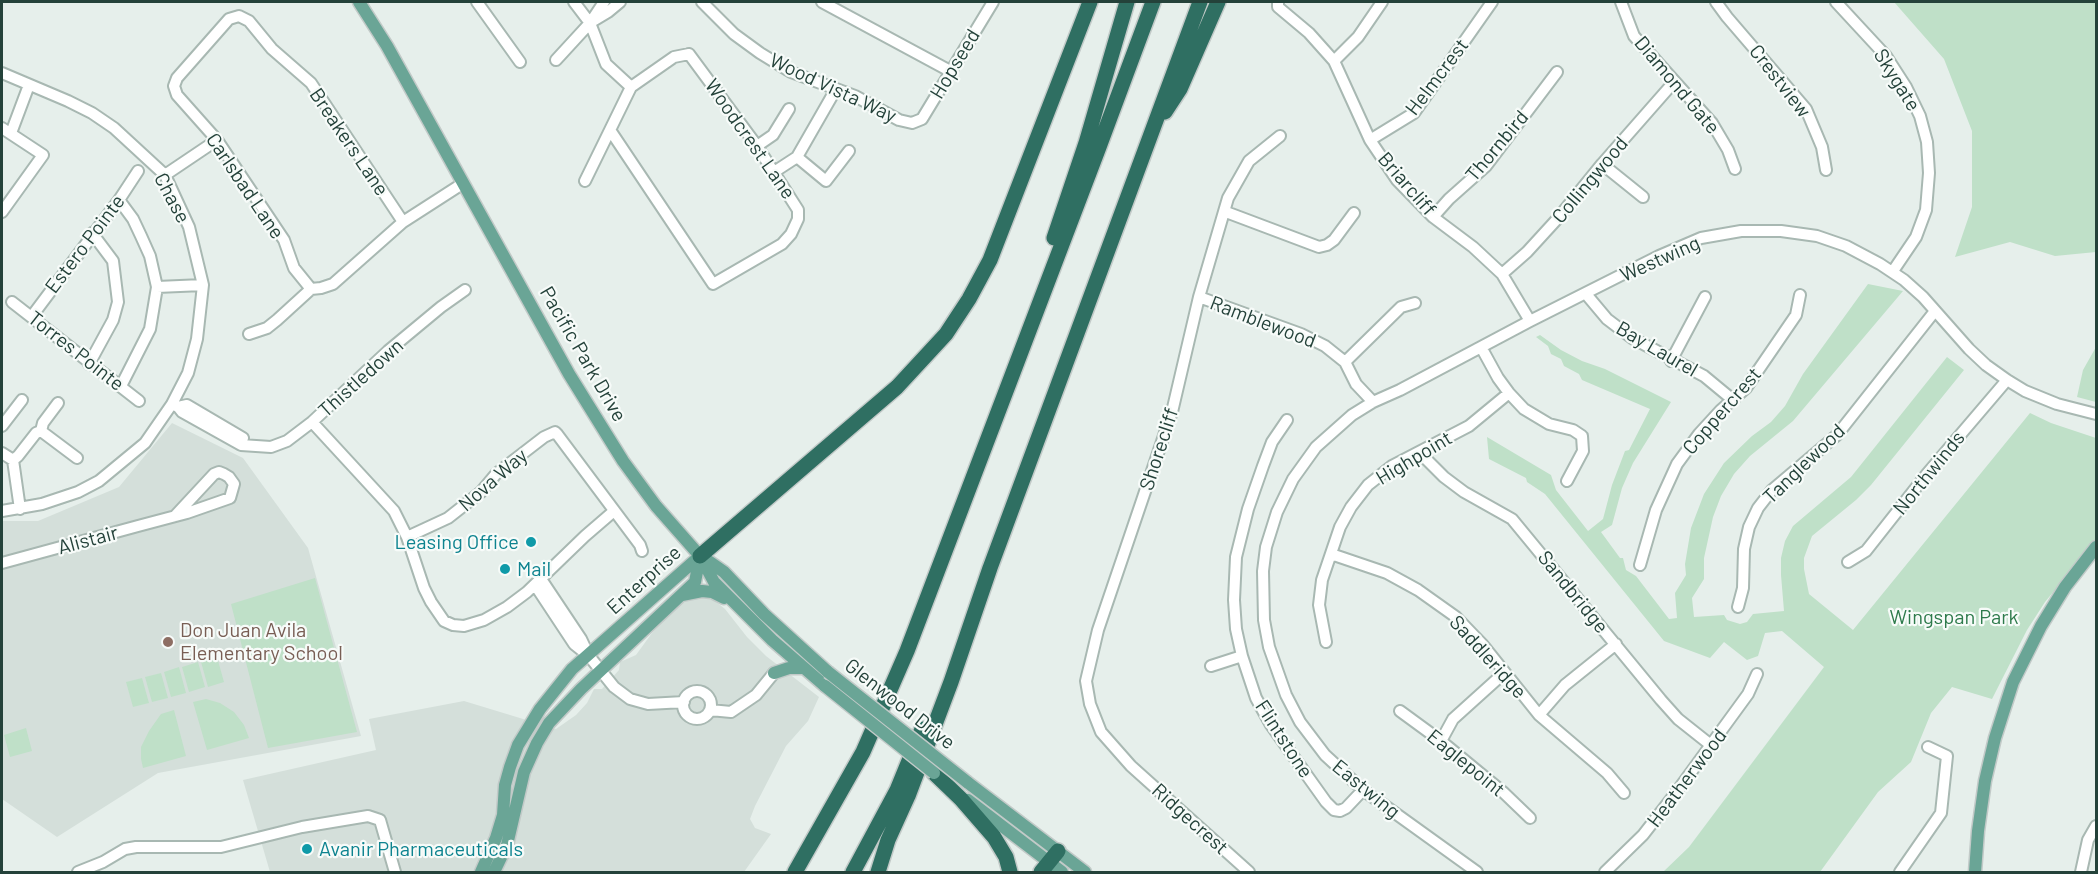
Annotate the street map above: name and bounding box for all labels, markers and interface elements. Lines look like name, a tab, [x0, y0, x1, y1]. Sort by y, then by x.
street label: Hopseed	[925, 25, 985, 103]
street label: Diamond Gate	[1629, 31, 1725, 139]
street label: Helmcrest	[1400, 34, 1474, 120]
street label: Crestview	[1744, 40, 1816, 122]
street label: Skygate	[1869, 44, 1925, 116]
street label: Wood Vista Way	[766, 48, 900, 128]
street label: Woodcrest Lane	[700, 74, 800, 204]
street label: Breakers Lane	[304, 84, 394, 200]
street label: Thornbird	[1460, 106, 1534, 186]
street label: Carlsbad Lane	[201, 128, 289, 244]
street label: Collingwood	[1547, 132, 1633, 228]
street label: Briarcliff	[1373, 147, 1441, 221]
street label: Chase	[149, 169, 195, 227]
street label: Estero Pointe	[40, 190, 130, 298]
street label: Westwing	[1616, 231, 1704, 287]
street label: Pacific Park Drive	[535, 282, 631, 426]
street label: Ramblewood	[1207, 291, 1319, 353]
street label: Torres Pointe	[23, 306, 129, 396]
street label: Bay Laurel	[1612, 316, 1702, 382]
street label: Thistledown	[314, 334, 408, 422]
street label: Coppercrest	[1678, 362, 1766, 460]
street label: Shorecliff	[1134, 405, 1184, 493]
street label: Tanglewood	[1758, 419, 1850, 509]
street label: Highpoint	[1372, 426, 1456, 490]
street label: Northwinds	[1888, 426, 1970, 520]
street label: Nova Way	[454, 444, 532, 516]
street label: Alistair	[55, 520, 121, 560]
place label: Leasing Office	[394, 530, 519, 554]
marker: Leasing Office	[524, 535, 538, 549]
street label: Enterprise	[602, 540, 686, 620]
street label: Sandbridge	[1533, 546, 1613, 638]
place label: Mail	[517, 557, 551, 581]
marker: Mail	[498, 562, 512, 576]
park label: Wingspan Park	[1890, 605, 2018, 629]
street label: Saddleridge	[1444, 610, 1532, 704]
place label: Don Juan Avila Elementary School	[180, 618, 343, 665]
marker: Don Juan Avila Elementary School	[161, 635, 175, 649]
street label: Glenwood Drive	[840, 653, 960, 755]
street label: Flintstone	[1250, 696, 1318, 782]
street label: Eaglepoint	[1422, 724, 1510, 802]
street label: Heatherwood	[1642, 724, 1732, 832]
street label: Eastwing	[1327, 754, 1405, 824]
street label: Ridgecrest	[1147, 778, 1233, 860]
place label: Avanir Pharmaceuticals	[319, 837, 523, 861]
marker: Avanir Pharmaceuticals	[300, 842, 314, 856]

